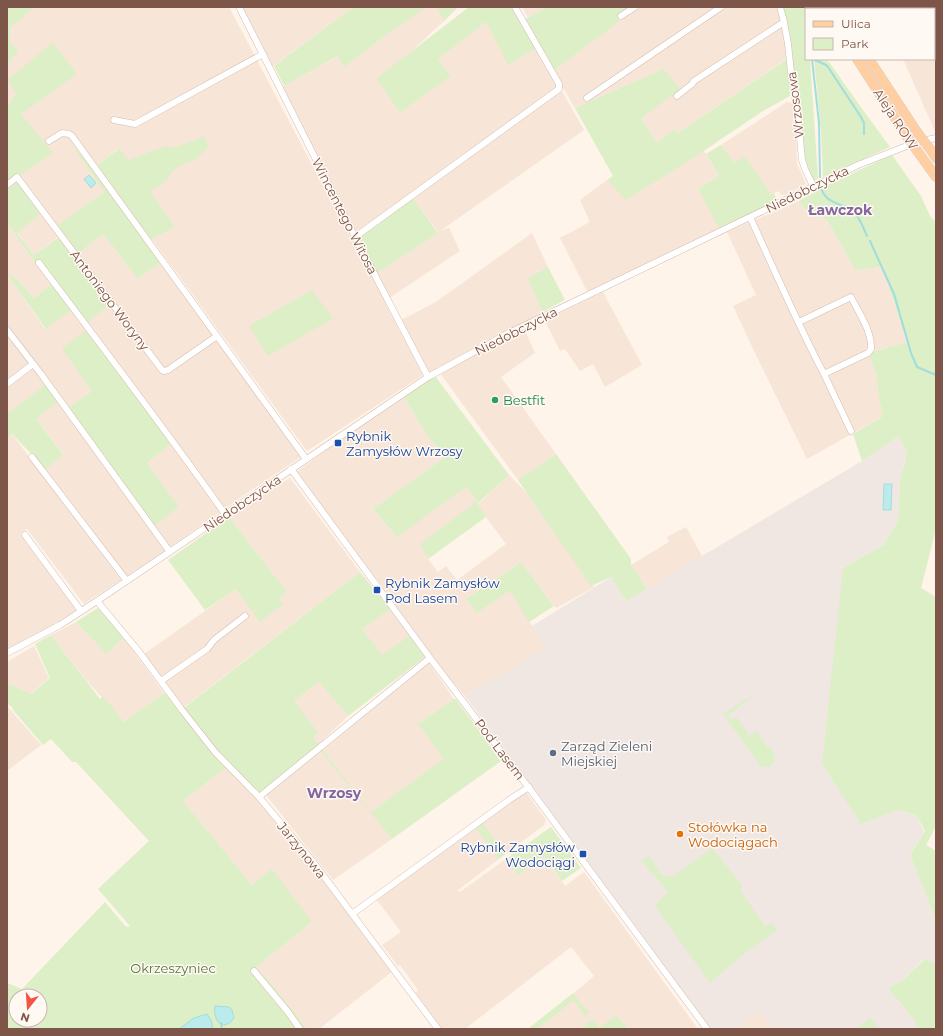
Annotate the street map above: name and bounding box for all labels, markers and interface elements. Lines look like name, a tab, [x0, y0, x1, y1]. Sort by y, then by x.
legend	[805, 8, 935, 60]
text: Ulica	[841, 16, 871, 31]
text: Park	[841, 36, 869, 51]
street label: Wrzosowa	[783, 71, 807, 139]
street label: Aleja ROW	[870, 85, 922, 153]
street label: Wincentego Witosa	[309, 155, 381, 277]
street label: Niedobczycka	[763, 162, 851, 216]
district label: Ławczok	[807, 201, 873, 219]
street label: Antoniego Woryny	[67, 247, 154, 354]
street label: Niedobczycka	[472, 303, 560, 359]
place label: Bestfit	[503, 392, 545, 408]
marker: Bestfit	[490, 395, 500, 405]
place label: Rybnik Zamysłów Wrzosy	[346, 428, 464, 459]
marker: Rybnik Zamysłów Wrzosy	[333, 438, 343, 448]
street label: Niedobczycka	[200, 471, 284, 535]
place label: Rybnik Zamysłów Pod Lasem	[385, 575, 500, 606]
marker: Rybnik Zamysłów Pod Lasem	[372, 585, 382, 595]
street label: Pod Lasem	[472, 715, 528, 783]
place label: Zarząd Zieleni Miejskiej	[561, 738, 652, 769]
marker: Zarząd Zieleni Miejskiej	[548, 748, 558, 758]
district label: Wrzosy	[307, 784, 362, 802]
street label: Jarzynowa	[274, 818, 330, 882]
place label: Stołówka na Wodociągach	[688, 819, 778, 850]
marker: Stołówka na Wodociągach	[675, 829, 685, 839]
place label: Rybnik Zamysłów Wodociągi	[460, 839, 576, 870]
marker: Rybnik Zamysłów Wodociągi	[578, 849, 588, 859]
park label: Okrzeszyniec	[130, 960, 216, 976]
north arrow	[8, 988, 48, 1028]
text: N	[19, 1010, 31, 1026]

